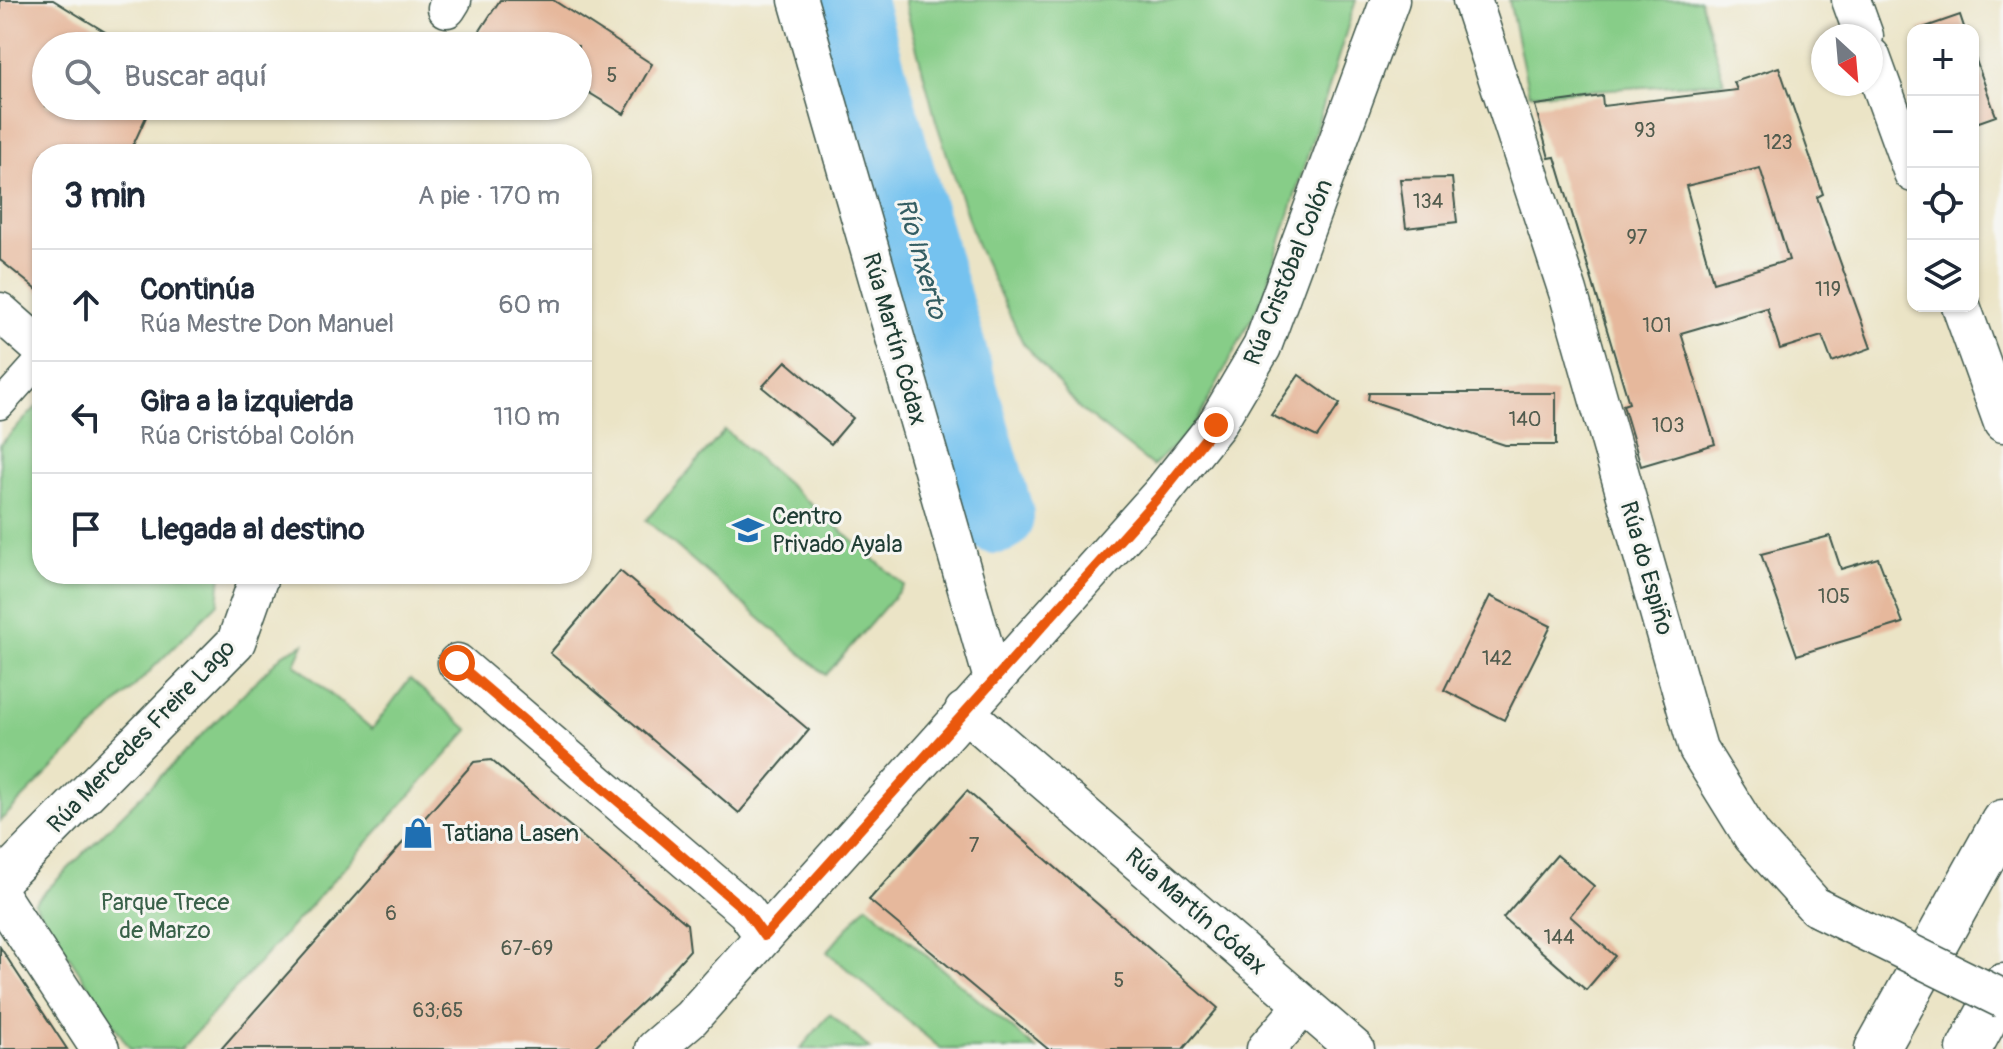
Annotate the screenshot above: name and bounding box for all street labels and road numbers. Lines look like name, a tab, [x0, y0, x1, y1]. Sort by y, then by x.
street label: Rúa Cristóbal Colón	[1238, 175, 1339, 369]
street label: Rúa Martín Códax	[856, 250, 933, 429]
street label: Rúa do Espiño	[1614, 498, 1679, 638]
street label: Rúa Mercedes Freire Lago	[41, 634, 241, 839]
street label: Rúa Martín Códax	[1119, 842, 1272, 981]

